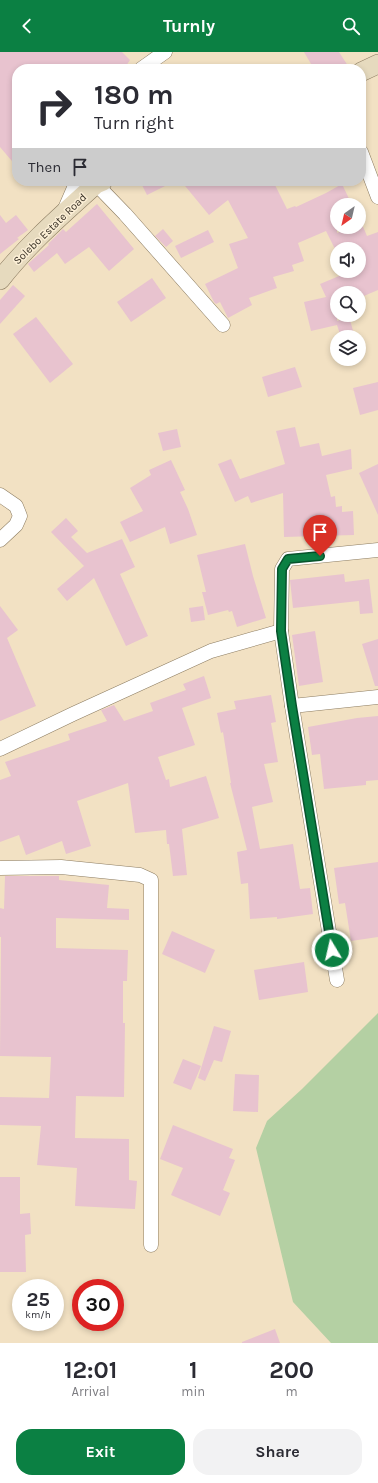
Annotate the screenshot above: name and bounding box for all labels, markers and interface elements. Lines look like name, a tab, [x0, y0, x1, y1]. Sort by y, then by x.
icon: back	[16, 15, 38, 37]
text: Turnly	[163, 15, 215, 37]
icon: search	[340, 15, 362, 37]
text: 180 m	[94, 78, 173, 111]
icon: right	[28, 80, 80, 132]
text: Turn right	[94, 112, 174, 134]
icon: arrive	[69, 156, 91, 178]
text: Then	[28, 158, 61, 176]
street label: Solebo Estate Road	[11, 191, 89, 267]
north arrow	[330, 198, 366, 234]
map controls	[330, 198, 366, 366]
button: sound	[330, 242, 366, 278]
button: search	[330, 286, 366, 322]
button: layers	[330, 330, 366, 366]
pin	[303, 515, 337, 556]
icon: arrive	[309, 521, 331, 543]
position arrow	[311, 929, 353, 971]
speed limit sign: 30	[72, 1279, 124, 1331]
text: 25	[26, 1288, 50, 1311]
text: km/h	[25, 1309, 51, 1321]
text: 12:01	[64, 1356, 117, 1384]
text: 1	[189, 1356, 197, 1384]
text: 200	[269, 1356, 314, 1384]
text: Arrival	[72, 1384, 110, 1399]
text: min	[181, 1384, 205, 1399]
text: m	[285, 1384, 298, 1399]
button: Exit	[16, 1429, 185, 1475]
button: Share	[193, 1429, 362, 1475]

